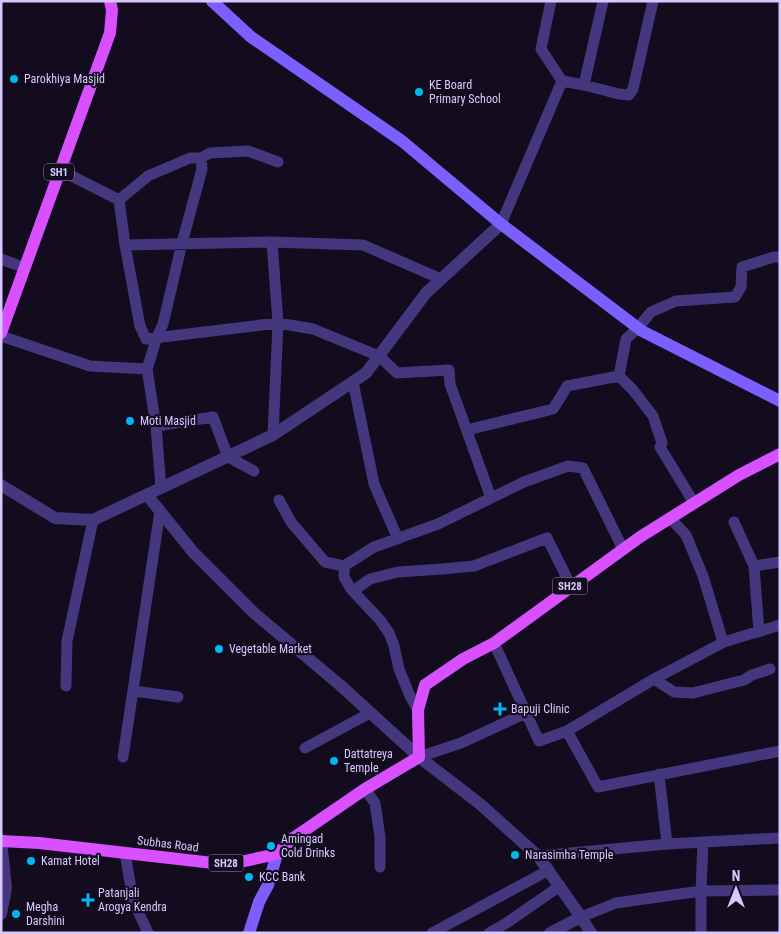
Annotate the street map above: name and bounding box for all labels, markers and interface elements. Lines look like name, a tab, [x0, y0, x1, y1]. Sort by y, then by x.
place label: Parokhiya Masjid	[24, 72, 105, 86]
marker: Parokhiya Masjid	[8, 73, 20, 85]
place label: KE Board Primary School	[429, 78, 501, 106]
marker: KE Board Primary School	[413, 86, 425, 98]
road number: SH1	[44, 163, 74, 180]
place label: Moti Masjid	[140, 414, 196, 428]
marker: Moti Masjid	[124, 415, 136, 427]
road number: SH28	[552, 578, 588, 594]
place label: Vegetable Market	[229, 642, 312, 656]
marker: Vegetable Market	[213, 643, 225, 655]
marker: Bapuji Clinic	[493, 702, 507, 716]
place label: Bapuji Clinic	[511, 702, 570, 716]
place label: Dattatreya Temple	[344, 747, 393, 775]
marker: Dattatreya Temple	[328, 755, 340, 767]
place label: Amingad Cold Drinks	[281, 832, 335, 860]
street label: Subhas Road	[136, 833, 200, 855]
marker: Amingad Cold Drinks	[265, 840, 277, 852]
place label: Narasimha Temple	[525, 848, 614, 862]
marker: Narasimha Temple	[509, 849, 521, 861]
place label: Kamat Hotel	[41, 854, 100, 868]
road number: SH28	[208, 854, 244, 871]
marker: Kamat Hotel	[25, 855, 37, 867]
north arrow	[711, 864, 761, 914]
text: N	[732, 868, 740, 884]
place label: KCC Bank	[259, 870, 306, 884]
marker: KCC Bank	[243, 871, 255, 883]
place label: Patanjali Arogya Kendra	[98, 886, 167, 914]
marker: Patanjali Arogya Kendra	[82, 894, 94, 906]
place label: Megha Darshini	[26, 900, 65, 928]
marker: Megha Darshini	[10, 908, 22, 920]

